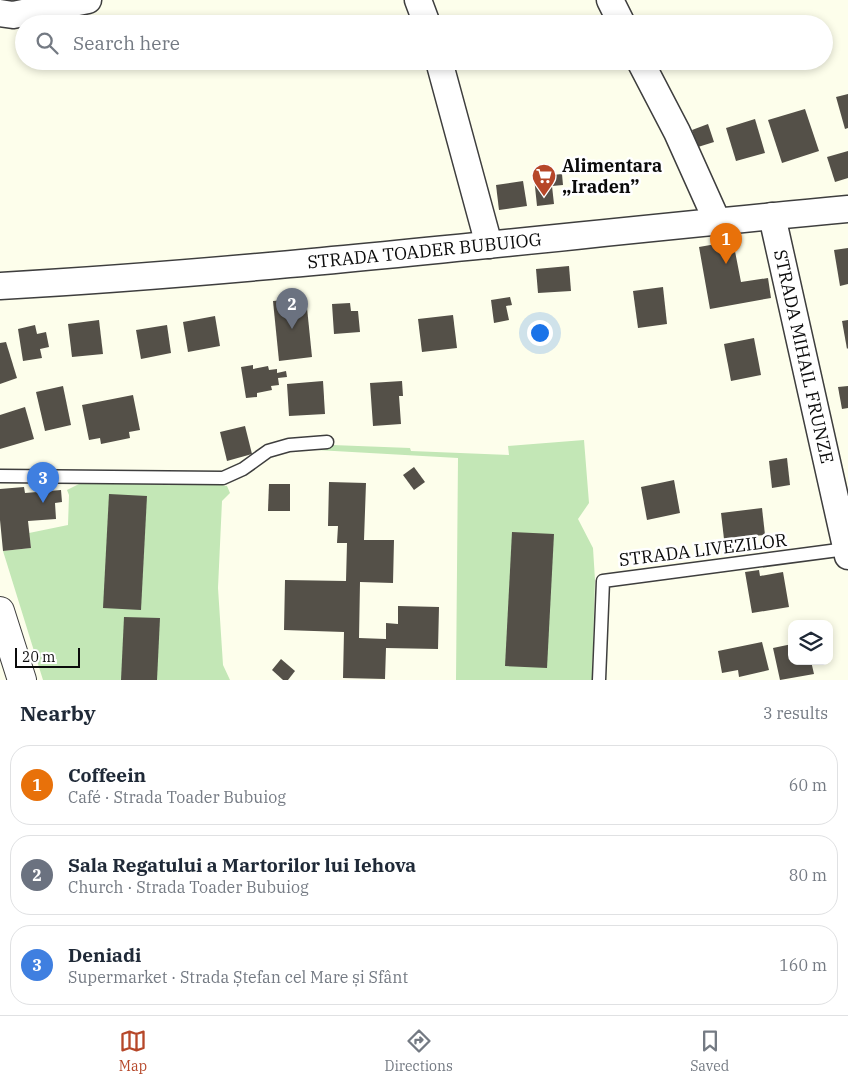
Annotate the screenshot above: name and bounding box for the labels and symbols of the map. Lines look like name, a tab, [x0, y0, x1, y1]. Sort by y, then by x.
place label: Alimentara „Iraden”	[562, 154, 662, 198]
supermarket icon: Alimentara „Iraden”	[531, 163, 557, 197]
pin: 1	[710, 223, 742, 264]
street label: STRADA TOADER BUBUIOG	[306, 227, 543, 273]
street label: STRADA MIHAIL FRUNZE	[769, 247, 839, 466]
pin: 2	[276, 288, 308, 329]
your location	[527, 320, 553, 346]
pin: 3	[27, 462, 59, 503]
street label: STRADA LIVEZILOR	[618, 528, 788, 571]
scale bar	[15, 645, 80, 668]

